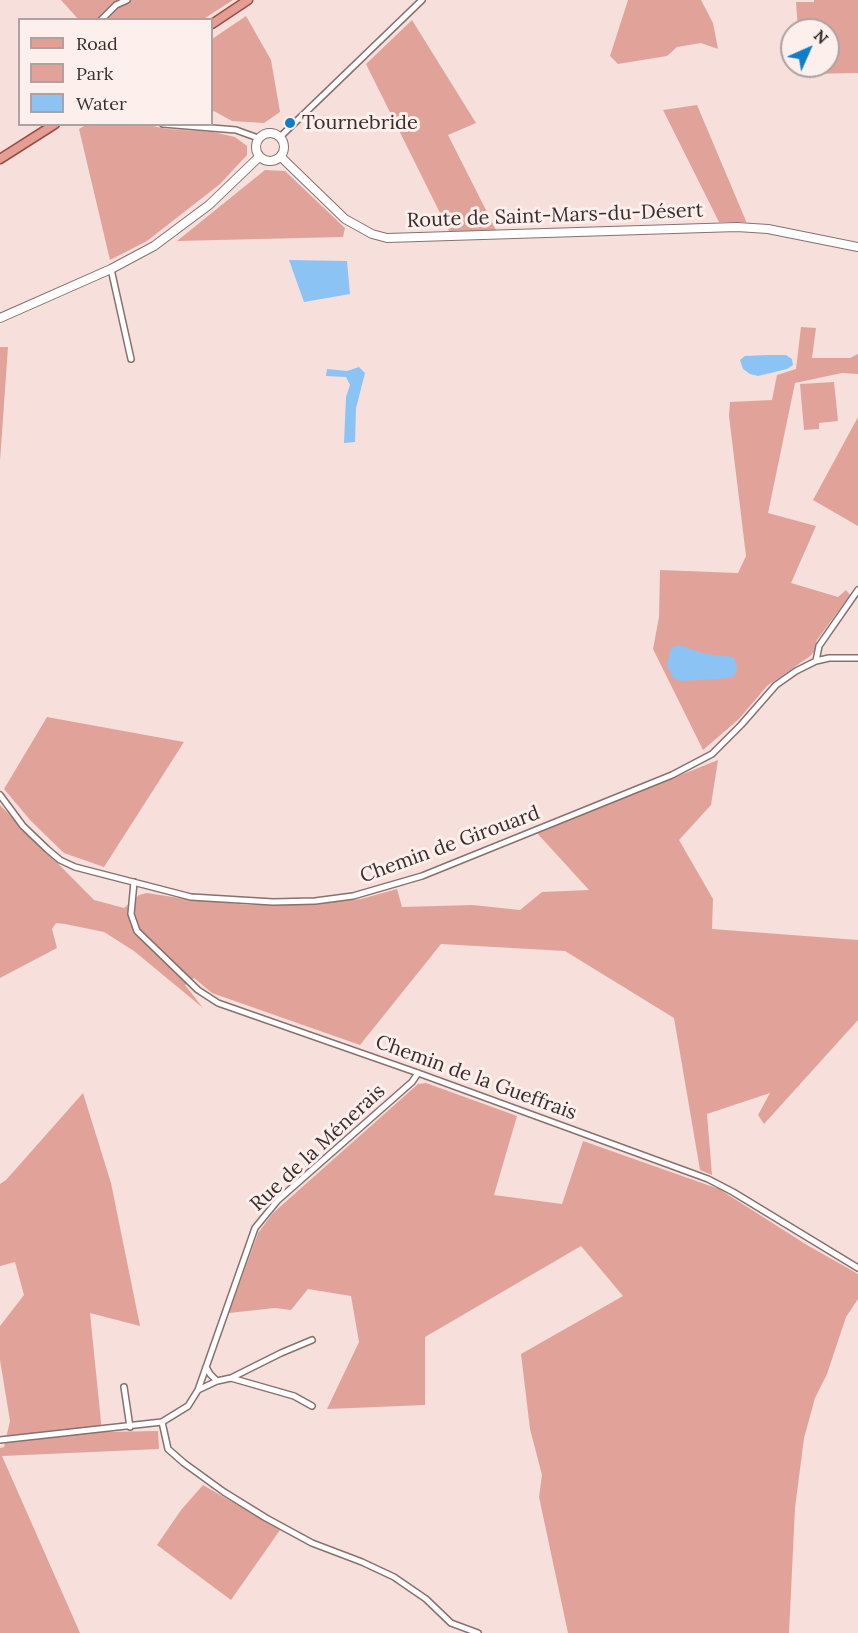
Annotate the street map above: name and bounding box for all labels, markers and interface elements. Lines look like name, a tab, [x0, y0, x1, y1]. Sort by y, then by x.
legend	[18, 18, 213, 126]
north arrow	[780, 18, 840, 78]
text: N	[810, 25, 833, 48]
text: Road	[76, 32, 118, 55]
text: Park	[76, 62, 113, 85]
text: Water	[76, 92, 127, 115]
place label: Tournebride	[302, 111, 418, 135]
marker: Tournebride	[283, 116, 297, 130]
street label: Route de Saint-Mars-du-Désert	[406, 199, 704, 233]
street label: Chemin de Girouard	[357, 801, 543, 889]
street label: Chemin de la Gueffrais	[372, 1030, 580, 1126]
street label: Rue de la Ménerais	[246, 1079, 390, 1217]

